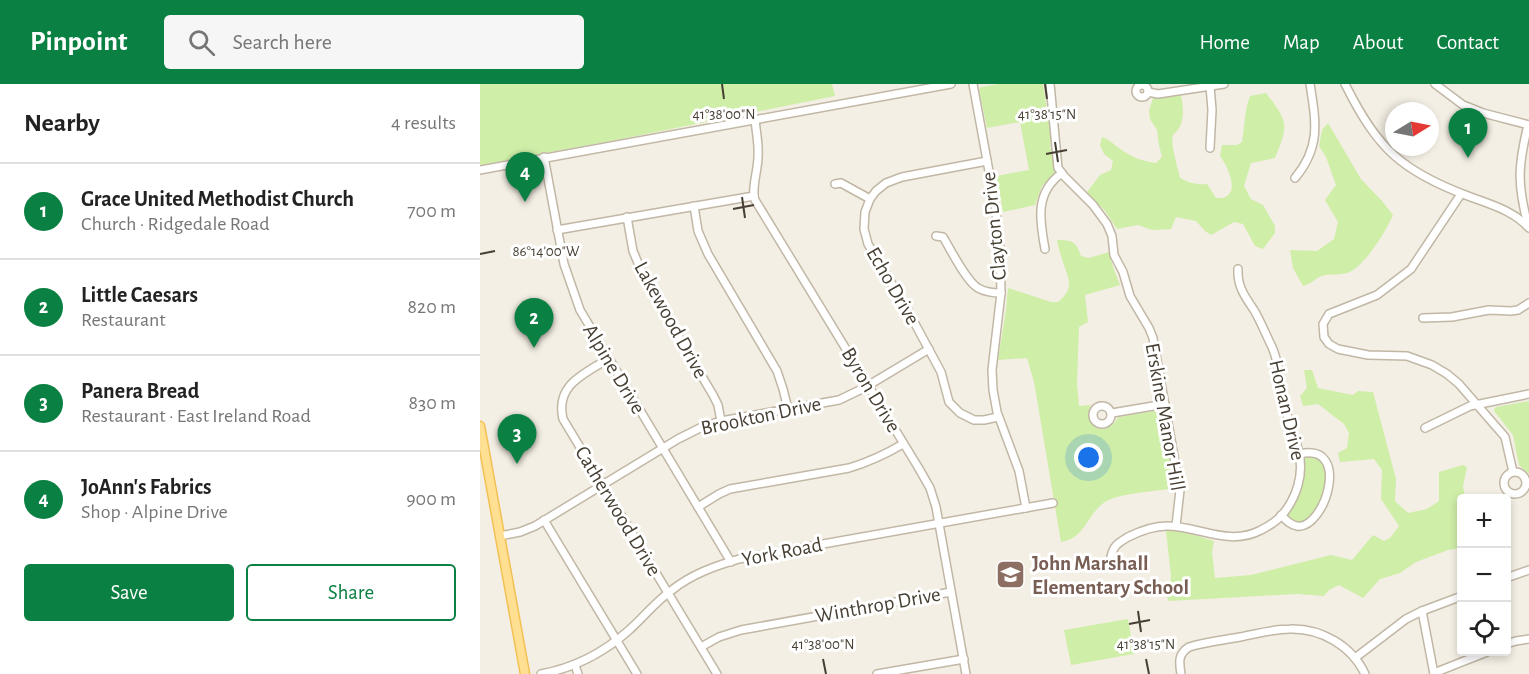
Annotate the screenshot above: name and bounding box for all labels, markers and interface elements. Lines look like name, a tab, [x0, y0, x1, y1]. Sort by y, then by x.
search box	[164, 15, 584, 69]
icon: search	[185, 26, 218, 59]
text: Pinpoint	[30, 28, 128, 56]
text: Search here	[233, 31, 332, 53]
text: Home	[1199, 32, 1250, 53]
text: Map	[1283, 32, 1320, 53]
text: About	[1353, 32, 1403, 53]
text: Contact	[1436, 32, 1499, 53]
north arrow	[1385, 102, 1439, 156]
text: 41°38'00"N	[693, 107, 755, 122]
text: 41°38'15"N	[1018, 107, 1076, 122]
pin: 1	[1448, 109, 1488, 158]
text: Nearby	[24, 110, 100, 136]
text: 4 results	[391, 113, 456, 133]
pin: 4	[506, 152, 544, 202]
street label: Clayton Drive	[978, 171, 1010, 281]
text: Grace United Methodist Church	[81, 188, 354, 210]
text: 1	[40, 201, 47, 221]
text: 700 m	[407, 201, 456, 221]
text: Church · Ridgedale Road	[81, 214, 270, 234]
street label: Echo Drive	[862, 243, 924, 329]
text: 86°14'00"W	[512, 244, 580, 259]
street label: Lakewood Drive	[630, 258, 712, 382]
text: Little Caesars	[81, 284, 198, 306]
text: 2	[39, 297, 48, 317]
text: 820 m	[408, 297, 456, 317]
pin: 2	[514, 298, 554, 348]
text: Restaurant	[81, 310, 166, 330]
street label: Alpine Drive	[579, 320, 649, 418]
street label: Erskine Manor Hill	[1142, 341, 1188, 493]
street label: Byron Drive	[838, 344, 904, 436]
street label: Honan Drive	[1265, 358, 1309, 462]
text: Panera Bread	[81, 380, 199, 402]
text: 3	[39, 393, 48, 413]
text: 830 m	[408, 393, 456, 413]
street label: Brookton Drive	[699, 393, 823, 439]
text: Restaurant · East Ireland Road	[81, 406, 311, 426]
pin: 3	[498, 414, 537, 464]
street label: Catherwood Drive	[571, 442, 665, 580]
your location	[1074, 443, 1103, 472]
text: JoAnn's Fabrics	[81, 476, 211, 498]
text: 4	[38, 489, 49, 509]
text: 900 m	[406, 489, 456, 509]
map controls	[1457, 494, 1511, 656]
button: +	[1457, 494, 1511, 548]
text: Shop · Alpine Drive	[81, 502, 228, 522]
street label: York Road	[740, 534, 824, 570]
button: −	[1457, 548, 1511, 602]
place label: John Marshall Elementary School	[1032, 553, 1189, 598]
school or university icon: John Marshall Elementary School	[995, 559, 1027, 591]
button: Save	[24, 564, 234, 621]
button: Share	[246, 564, 456, 621]
street label: Winthrop Drive	[814, 584, 942, 626]
button: locate	[1457, 602, 1511, 656]
text: 41°38'00"N	[792, 637, 854, 652]
text: 41°38'15"N	[1117, 637, 1175, 652]

